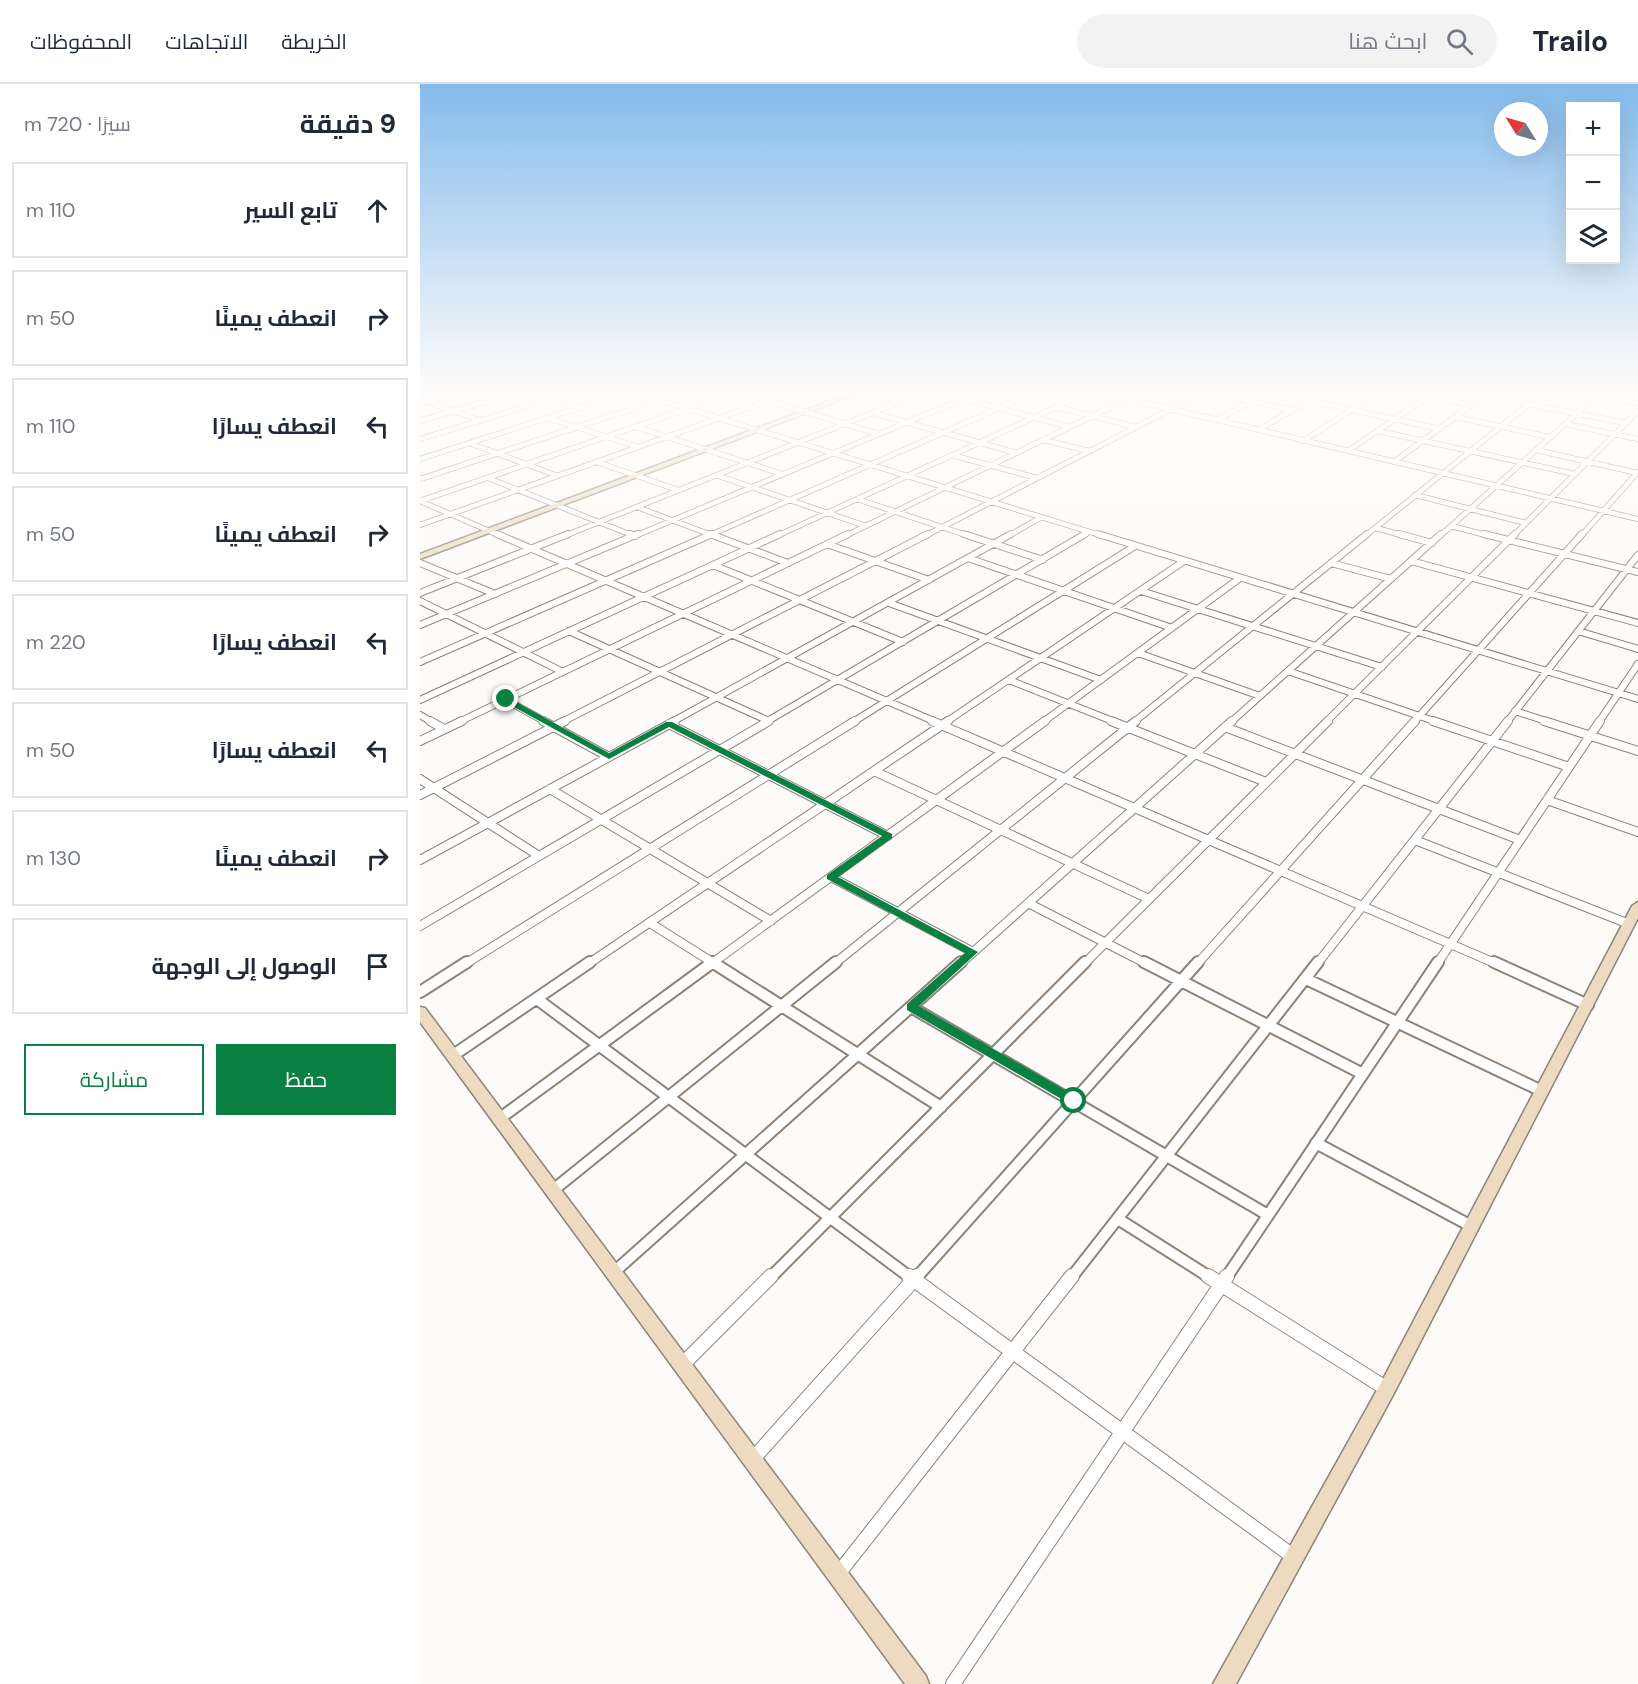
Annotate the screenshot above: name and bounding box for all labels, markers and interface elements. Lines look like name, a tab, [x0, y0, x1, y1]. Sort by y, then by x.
search box	[1077, 14, 1497, 68]
text: Trailo	[1533, 23, 1608, 60]
icon: search	[1443, 25, 1476, 58]
text: ابحث هنا	[1348, 27, 1428, 56]
text: المحفوظات	[30, 28, 132, 56]
text: الاتجاهات	[165, 28, 248, 56]
text: الخريطة	[281, 28, 347, 56]
north arrow	[1494, 102, 1548, 156]
map controls	[1566, 102, 1620, 264]
button: +	[1566, 102, 1620, 156]
text: 9 دقيقة	[300, 107, 396, 141]
text: سيرًا · 720 m	[24, 111, 131, 137]
button: −	[1566, 156, 1620, 210]
icon: ahead	[361, 194, 394, 227]
text: تابع السير	[244, 196, 337, 225]
text: 110 m	[26, 197, 75, 223]
button: layers	[1566, 210, 1620, 264]
icon: right	[361, 302, 394, 335]
text: انعطف يمينًا	[215, 304, 337, 333]
text: 50 m	[26, 305, 75, 331]
icon: left	[361, 410, 394, 443]
text: انعطف يسارًا	[212, 412, 337, 441]
text: 110 m	[26, 413, 75, 439]
icon: right	[361, 518, 394, 551]
text: انعطف يمينًا	[215, 520, 337, 549]
text: 50 m	[26, 521, 75, 547]
icon: left	[361, 626, 394, 659]
text: انعطف يسارًا	[212, 628, 337, 657]
text: 220 m	[26, 629, 86, 655]
route end	[492, 685, 518, 711]
icon: left	[361, 734, 394, 767]
text: انعطف يسارًا	[212, 736, 337, 765]
text: 50 m	[26, 737, 75, 763]
icon: right	[361, 842, 394, 875]
text: انعطف يمينًا	[215, 844, 337, 873]
text: 130 m	[26, 845, 81, 871]
icon: arrive	[361, 950, 394, 983]
text: الوصول إلى الوجهة	[151, 952, 337, 981]
button: مشاركة	[24, 1044, 204, 1115]
button: حفظ	[216, 1044, 396, 1115]
route start	[1060, 1087, 1086, 1113]

